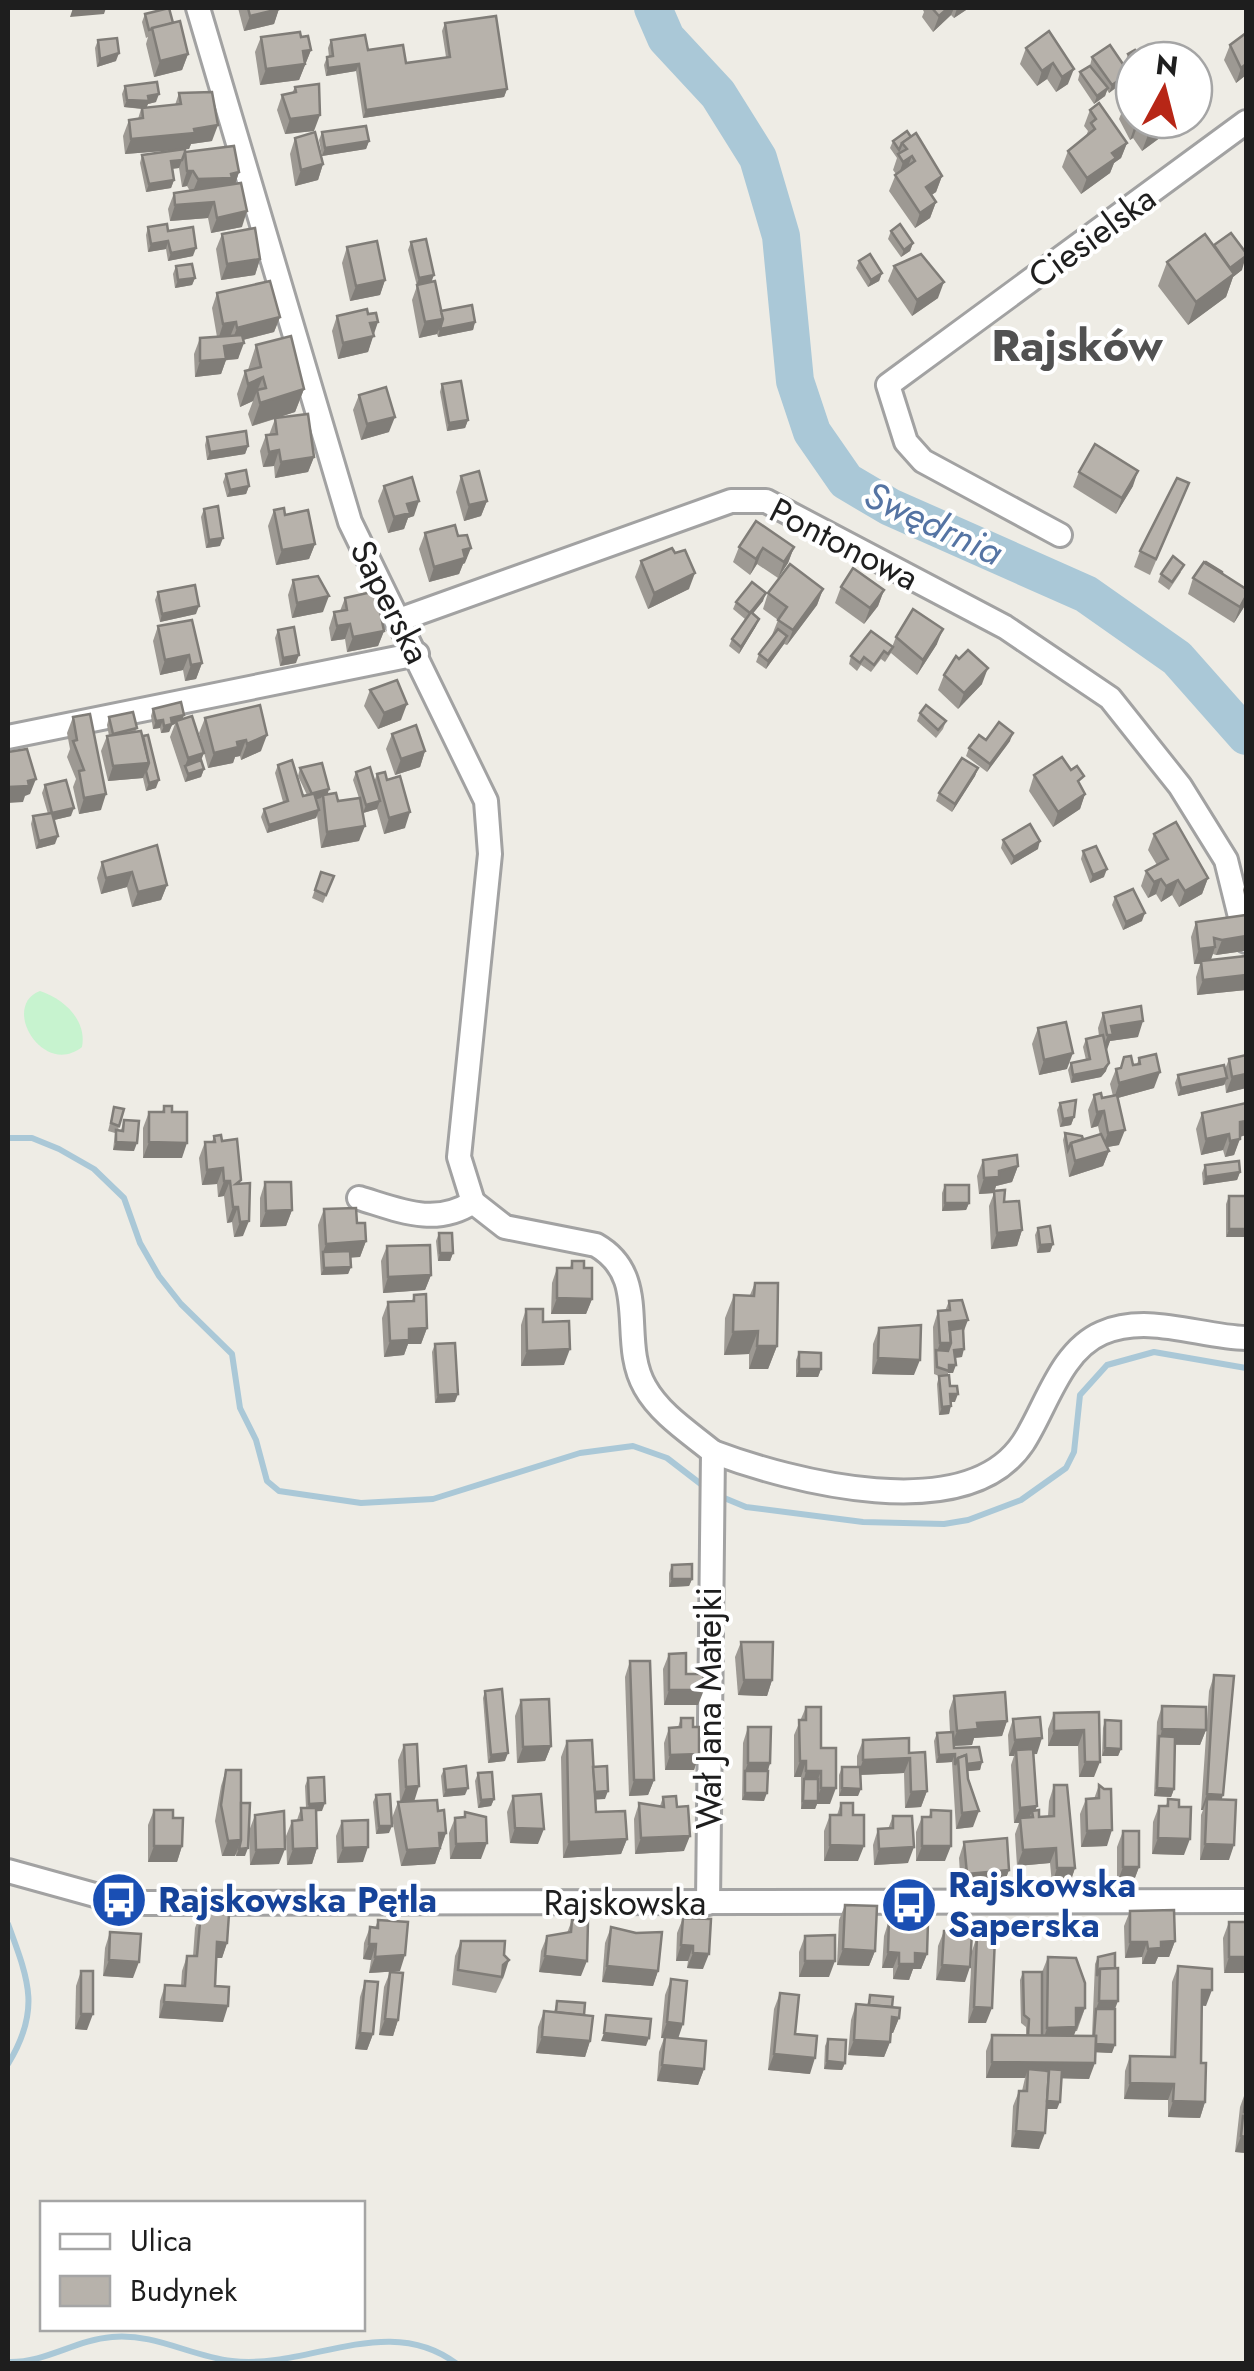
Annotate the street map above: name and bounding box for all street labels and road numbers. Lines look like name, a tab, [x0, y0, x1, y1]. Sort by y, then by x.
street label: Ciesielska	[1018, 174, 1166, 300]
street label: Pontonowa	[761, 485, 927, 603]
street label: Saperska	[338, 532, 442, 672]
street label: Wał Jana Matejki	[684, 1587, 734, 1829]
street label: Rajskowska	[544, 1878, 706, 1928]

